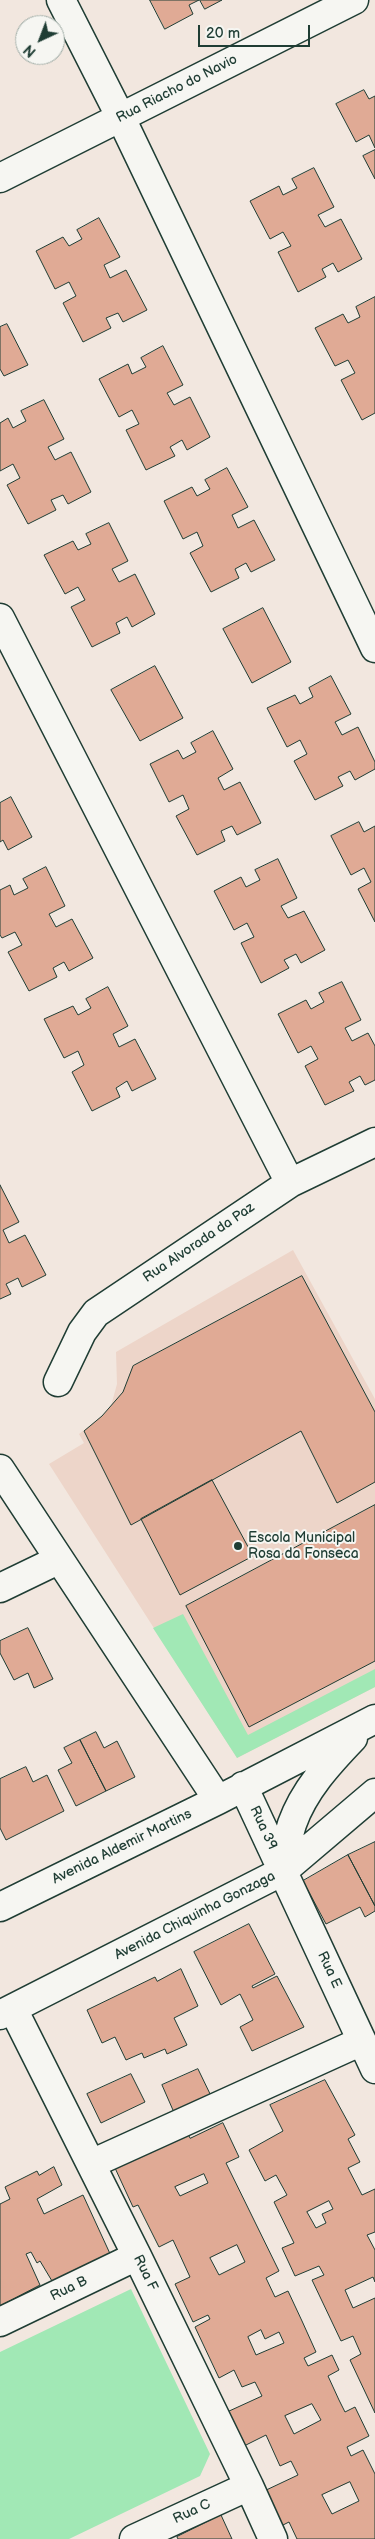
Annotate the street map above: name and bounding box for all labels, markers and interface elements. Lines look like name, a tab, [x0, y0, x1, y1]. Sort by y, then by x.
north arrow	[15, 15, 65, 65]
scale bar	[200, 15, 312, 47]
text: 20 m	[206, 24, 240, 43]
text: N	[20, 41, 40, 60]
street label: Rua Riacho do Navio	[114, 51, 240, 127]
street label: Rua Alvorada da Paz	[140, 1200, 258, 1286]
place label: Escola Municipal Rosa da Fonseca	[248, 1530, 359, 1562]
marker: Escola Municipal Rosa da Fonseca	[232, 1540, 244, 1552]
street label: Rua 39	[246, 1804, 280, 1852]
street label: Avenida Aldemir Martins	[49, 1806, 195, 1888]
street label: Avenida Chiquinha Gonzaga	[112, 1868, 278, 1964]
street label: Rua E	[313, 1949, 345, 1991]
street label: Rua F	[129, 2252, 161, 2294]
street label: Rua B	[48, 2273, 90, 2305]
street label: Rua C	[171, 2496, 213, 2528]

